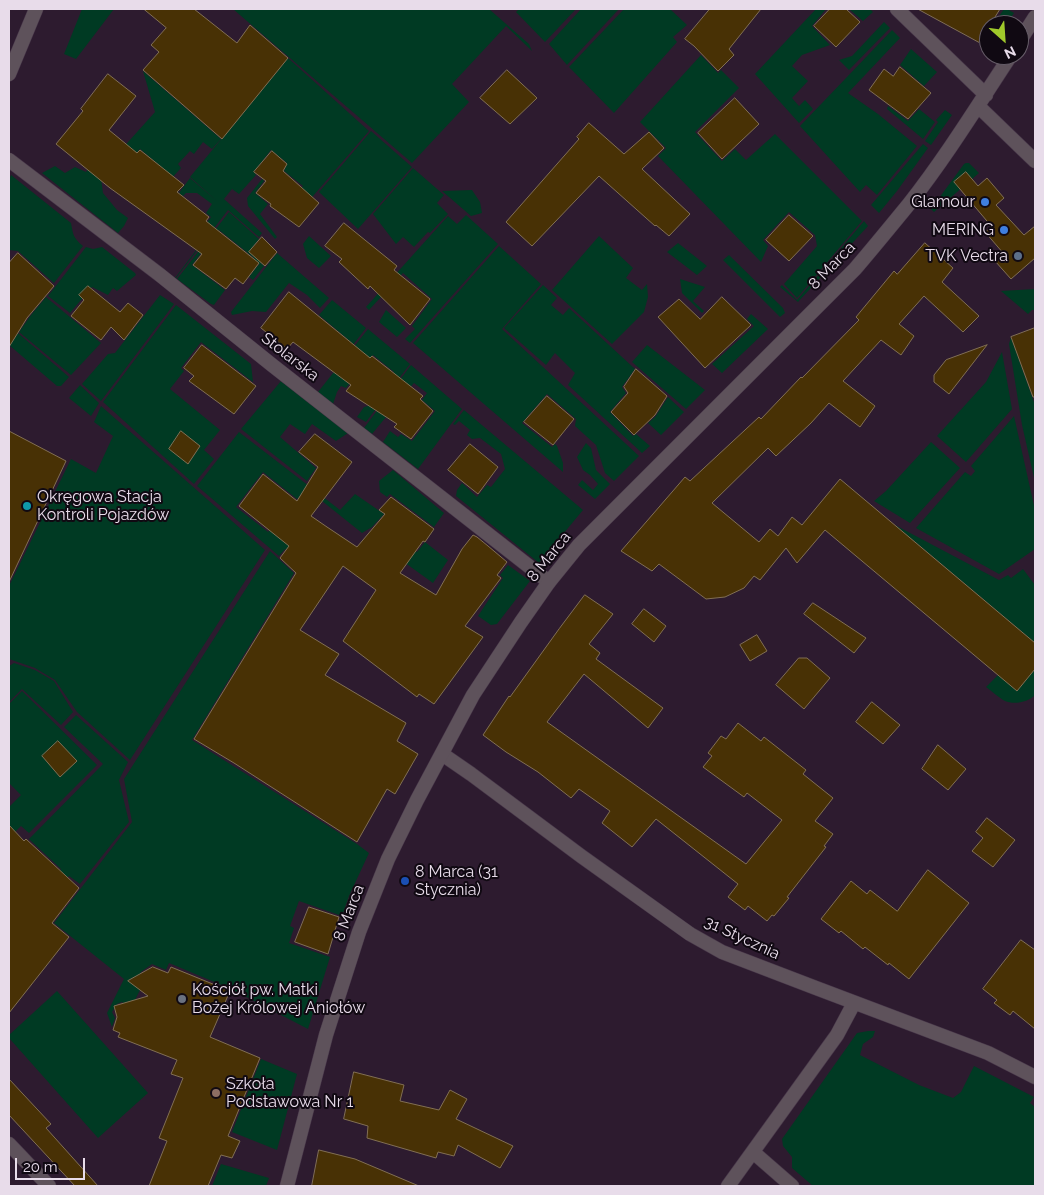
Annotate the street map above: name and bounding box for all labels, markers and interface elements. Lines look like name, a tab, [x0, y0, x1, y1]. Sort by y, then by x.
north arrow	[979, 15, 1029, 65]
text: N	[1002, 43, 1018, 62]
place label: Glamour	[911, 192, 975, 212]
marker: Glamour	[979, 196, 991, 208]
place label: MERING	[932, 220, 994, 240]
marker: MERING	[998, 224, 1010, 236]
street label: 8 Marca	[805, 238, 859, 294]
place label: TVK Vectra	[925, 246, 1008, 266]
marker: TVK Vectra	[1012, 250, 1024, 262]
street label: Stolarska	[257, 329, 323, 385]
place label: Okręgowa Stacja Kontroli Pojazdów	[37, 487, 169, 525]
marker: Okręgowa Stacja Kontroli Pojazdów	[21, 500, 33, 512]
street label: 8 Marca	[523, 528, 575, 586]
place label: 8 Marca (31 Stycznia)	[415, 862, 498, 900]
marker: 8 Marca (31 Stycznia)	[399, 875, 411, 887]
street label: 8 Marca	[329, 882, 369, 944]
street label: 31 Stycznia	[701, 912, 783, 964]
place label: Kościół pw. Matki Bożej Królowej Aniołów	[192, 980, 365, 1018]
marker: Kościół pw. Matki Bożej Królowej Aniołów	[176, 993, 188, 1005]
place label: Szkoła Podstawowa Nr 1	[226, 1074, 353, 1112]
marker: Szkoła Podstawowa Nr 1	[210, 1087, 222, 1099]
scale bar	[18, 1148, 88, 1180]
text: 20 m	[23, 1158, 58, 1176]

